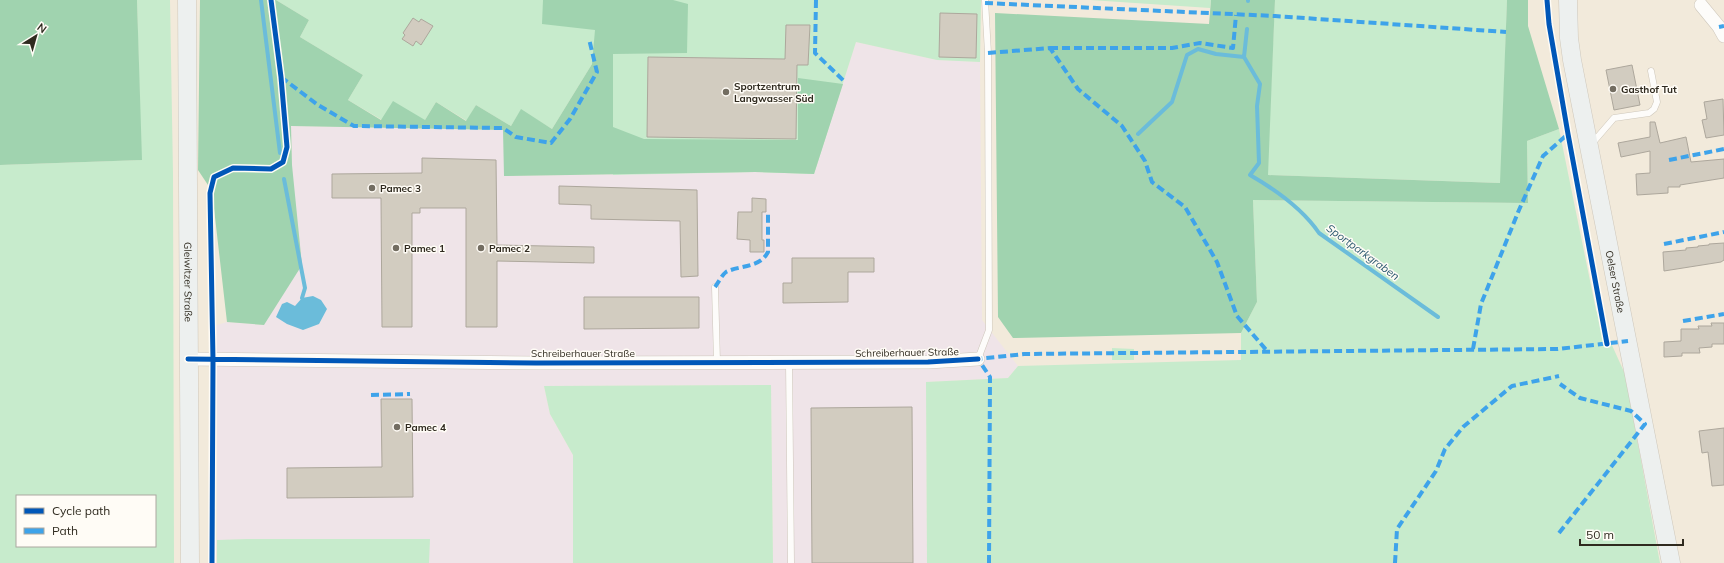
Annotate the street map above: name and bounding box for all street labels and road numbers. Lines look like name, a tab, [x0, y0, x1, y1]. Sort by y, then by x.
street label: Gleiwitzer Straße	[181, 242, 195, 322]
street label: Oelser Straße	[1603, 249, 1628, 314]
street label: Schreiberhauer Straße	[855, 345, 959, 360]
street label: Schreiberhauer Straße	[531, 347, 635, 360]

